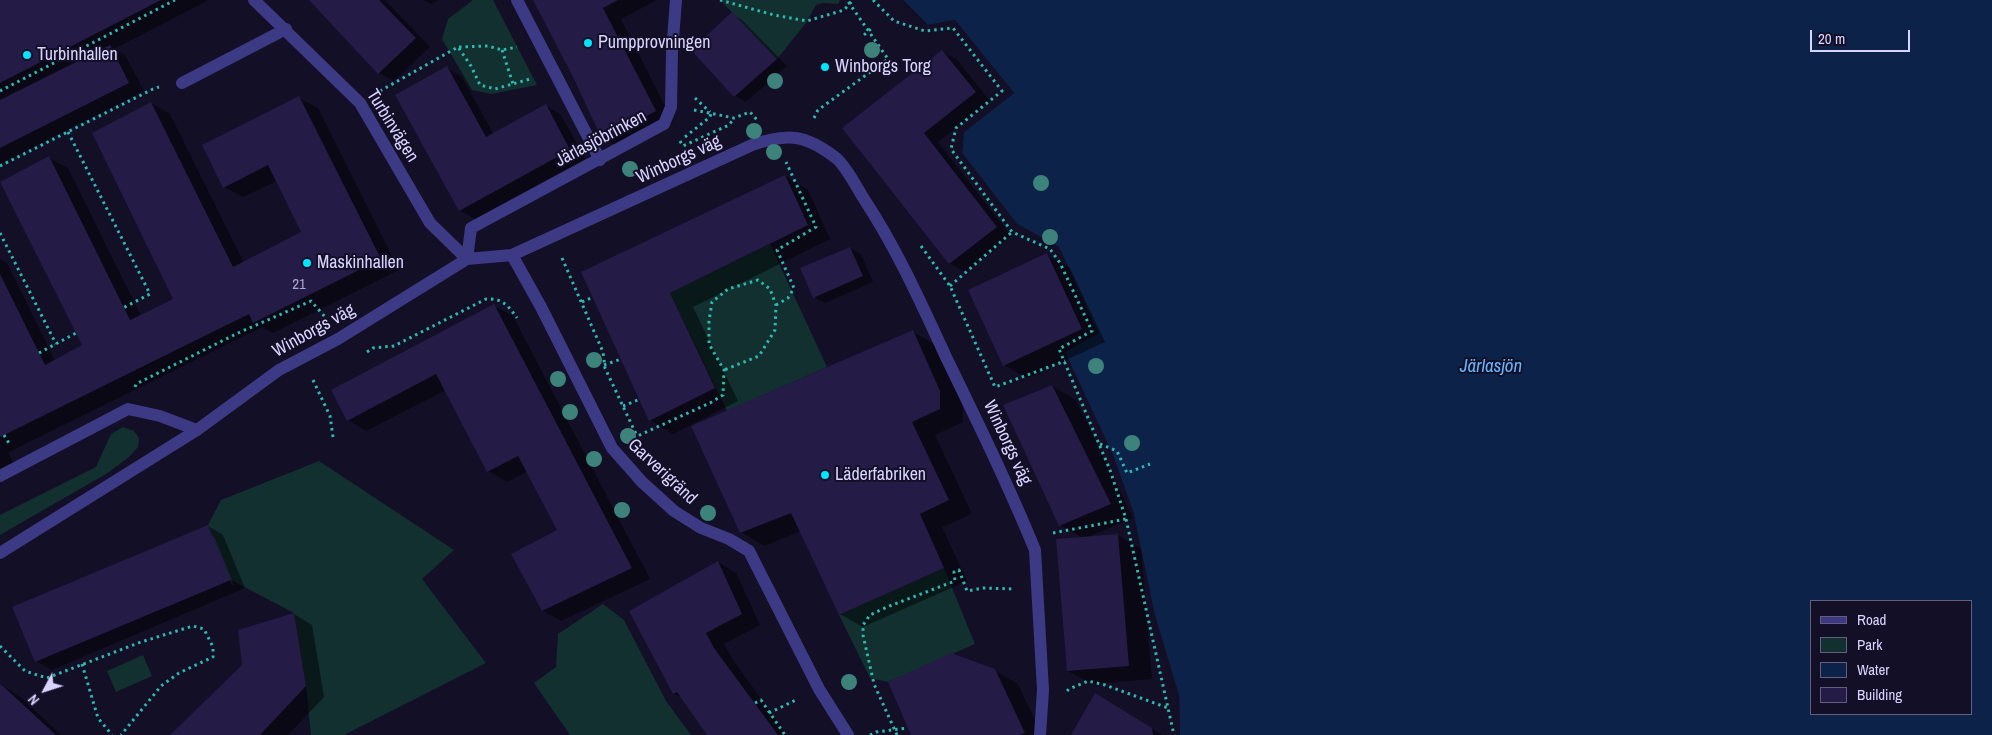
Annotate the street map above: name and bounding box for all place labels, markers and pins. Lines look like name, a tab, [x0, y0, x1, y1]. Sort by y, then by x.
place label: Pumpprovningen	[598, 32, 710, 54]
marker: Pumpprovningen	[582, 37, 594, 49]
place label: Turbinhallen	[37, 44, 118, 66]
marker: Turbinhallen	[21, 49, 33, 61]
place label: Winborgs Torg	[835, 56, 931, 78]
marker: Winborgs Torg	[819, 61, 831, 73]
place label: Maskinhallen	[317, 252, 404, 274]
marker: Maskinhallen	[301, 257, 313, 269]
place label: Läderfabriken	[835, 464, 926, 486]
marker: Läderfabriken	[819, 469, 831, 481]

